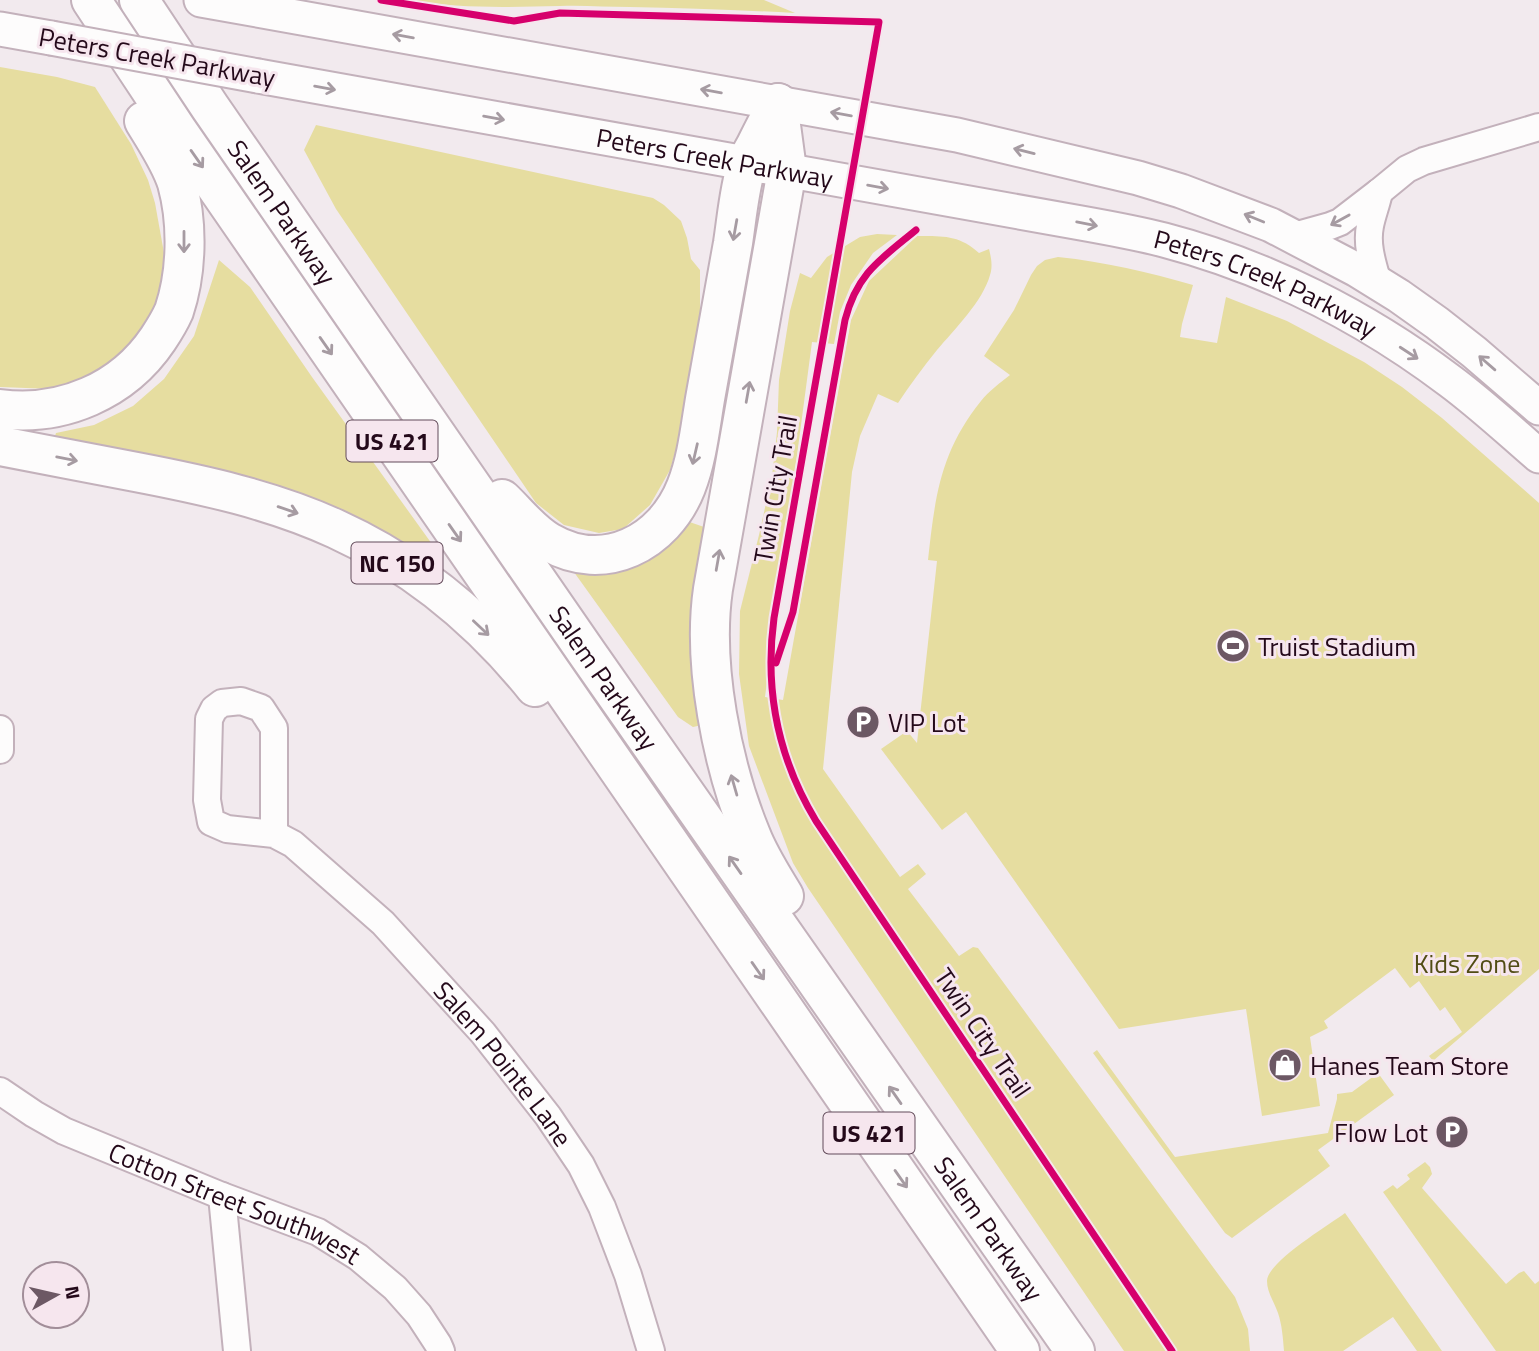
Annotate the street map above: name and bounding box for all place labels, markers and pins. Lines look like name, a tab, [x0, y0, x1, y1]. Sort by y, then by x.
sports icon: Truist Stadium	[1214, 627, 1252, 665]
place label: Truist Stadium	[1258, 627, 1416, 666]
parking icon: VIP Lot	[844, 703, 882, 741]
place label: VIP Lot	[888, 703, 966, 742]
shop icon: Hanes Team Store	[1266, 1046, 1304, 1084]
place label: Hanes Team Store	[1310, 1046, 1509, 1085]
place label: Flow Lot	[1334, 1113, 1428, 1152]
parking icon: Flow Lot	[1433, 1113, 1471, 1151]

